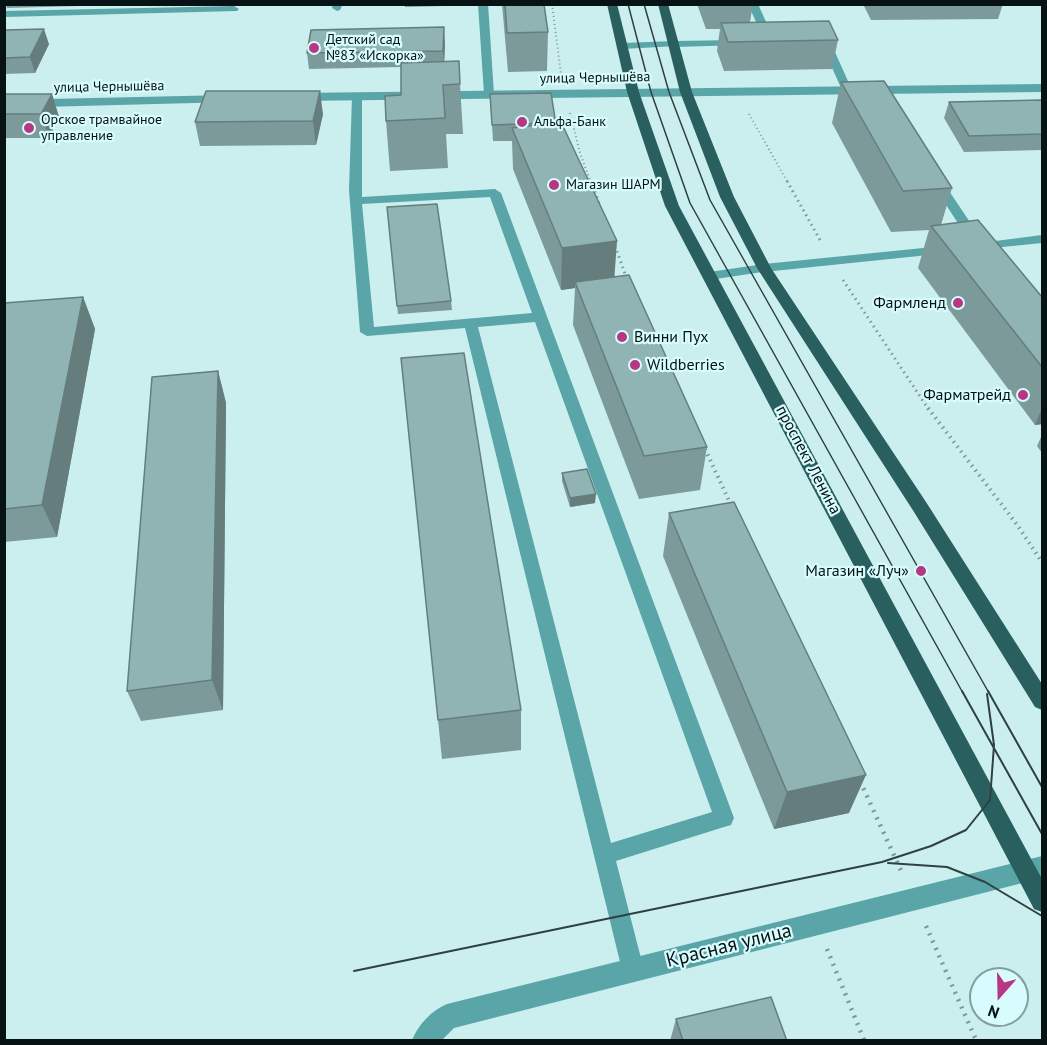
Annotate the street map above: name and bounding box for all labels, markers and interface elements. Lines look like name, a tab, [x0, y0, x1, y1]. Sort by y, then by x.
place label: Детский сад №83 «Искорка»	[326, 32, 424, 64]
marker: Детский сад №83 «Искорка»	[307, 41, 321, 55]
street label: улица Чернышёва	[540, 69, 650, 87]
street label: улица Чернышёва	[54, 78, 164, 96]
place label: Орское трамвайное управление	[41, 112, 162, 144]
place label: Альфа-Банк	[534, 114, 606, 130]
marker: Альфа-Банк	[515, 115, 529, 129]
marker: Орское трамвайное управление	[22, 121, 36, 135]
place label: Магазин ШАРМ	[566, 177, 661, 193]
marker: Магазин ШАРМ	[547, 178, 561, 192]
place label: Фармленд	[873, 293, 946, 313]
marker: Фармленд	[951, 296, 965, 310]
place label: Винни Пух	[634, 327, 709, 347]
marker: Винни Пух	[615, 330, 629, 344]
place label: Wildberries	[647, 355, 725, 375]
marker: Wildberries	[628, 358, 642, 372]
place label: Фарматрейд	[923, 385, 1011, 405]
marker: Фарматрейд	[1016, 388, 1030, 402]
street label: проспект Ленина	[771, 402, 845, 518]
place label: Магазин «Луч»	[805, 561, 909, 581]
marker: Магазин «Луч»	[914, 564, 928, 578]
street label: Красная улица	[664, 919, 794, 973]
north arrow	[969, 967, 1029, 1027]
text: N	[985, 1001, 1002, 1023]

